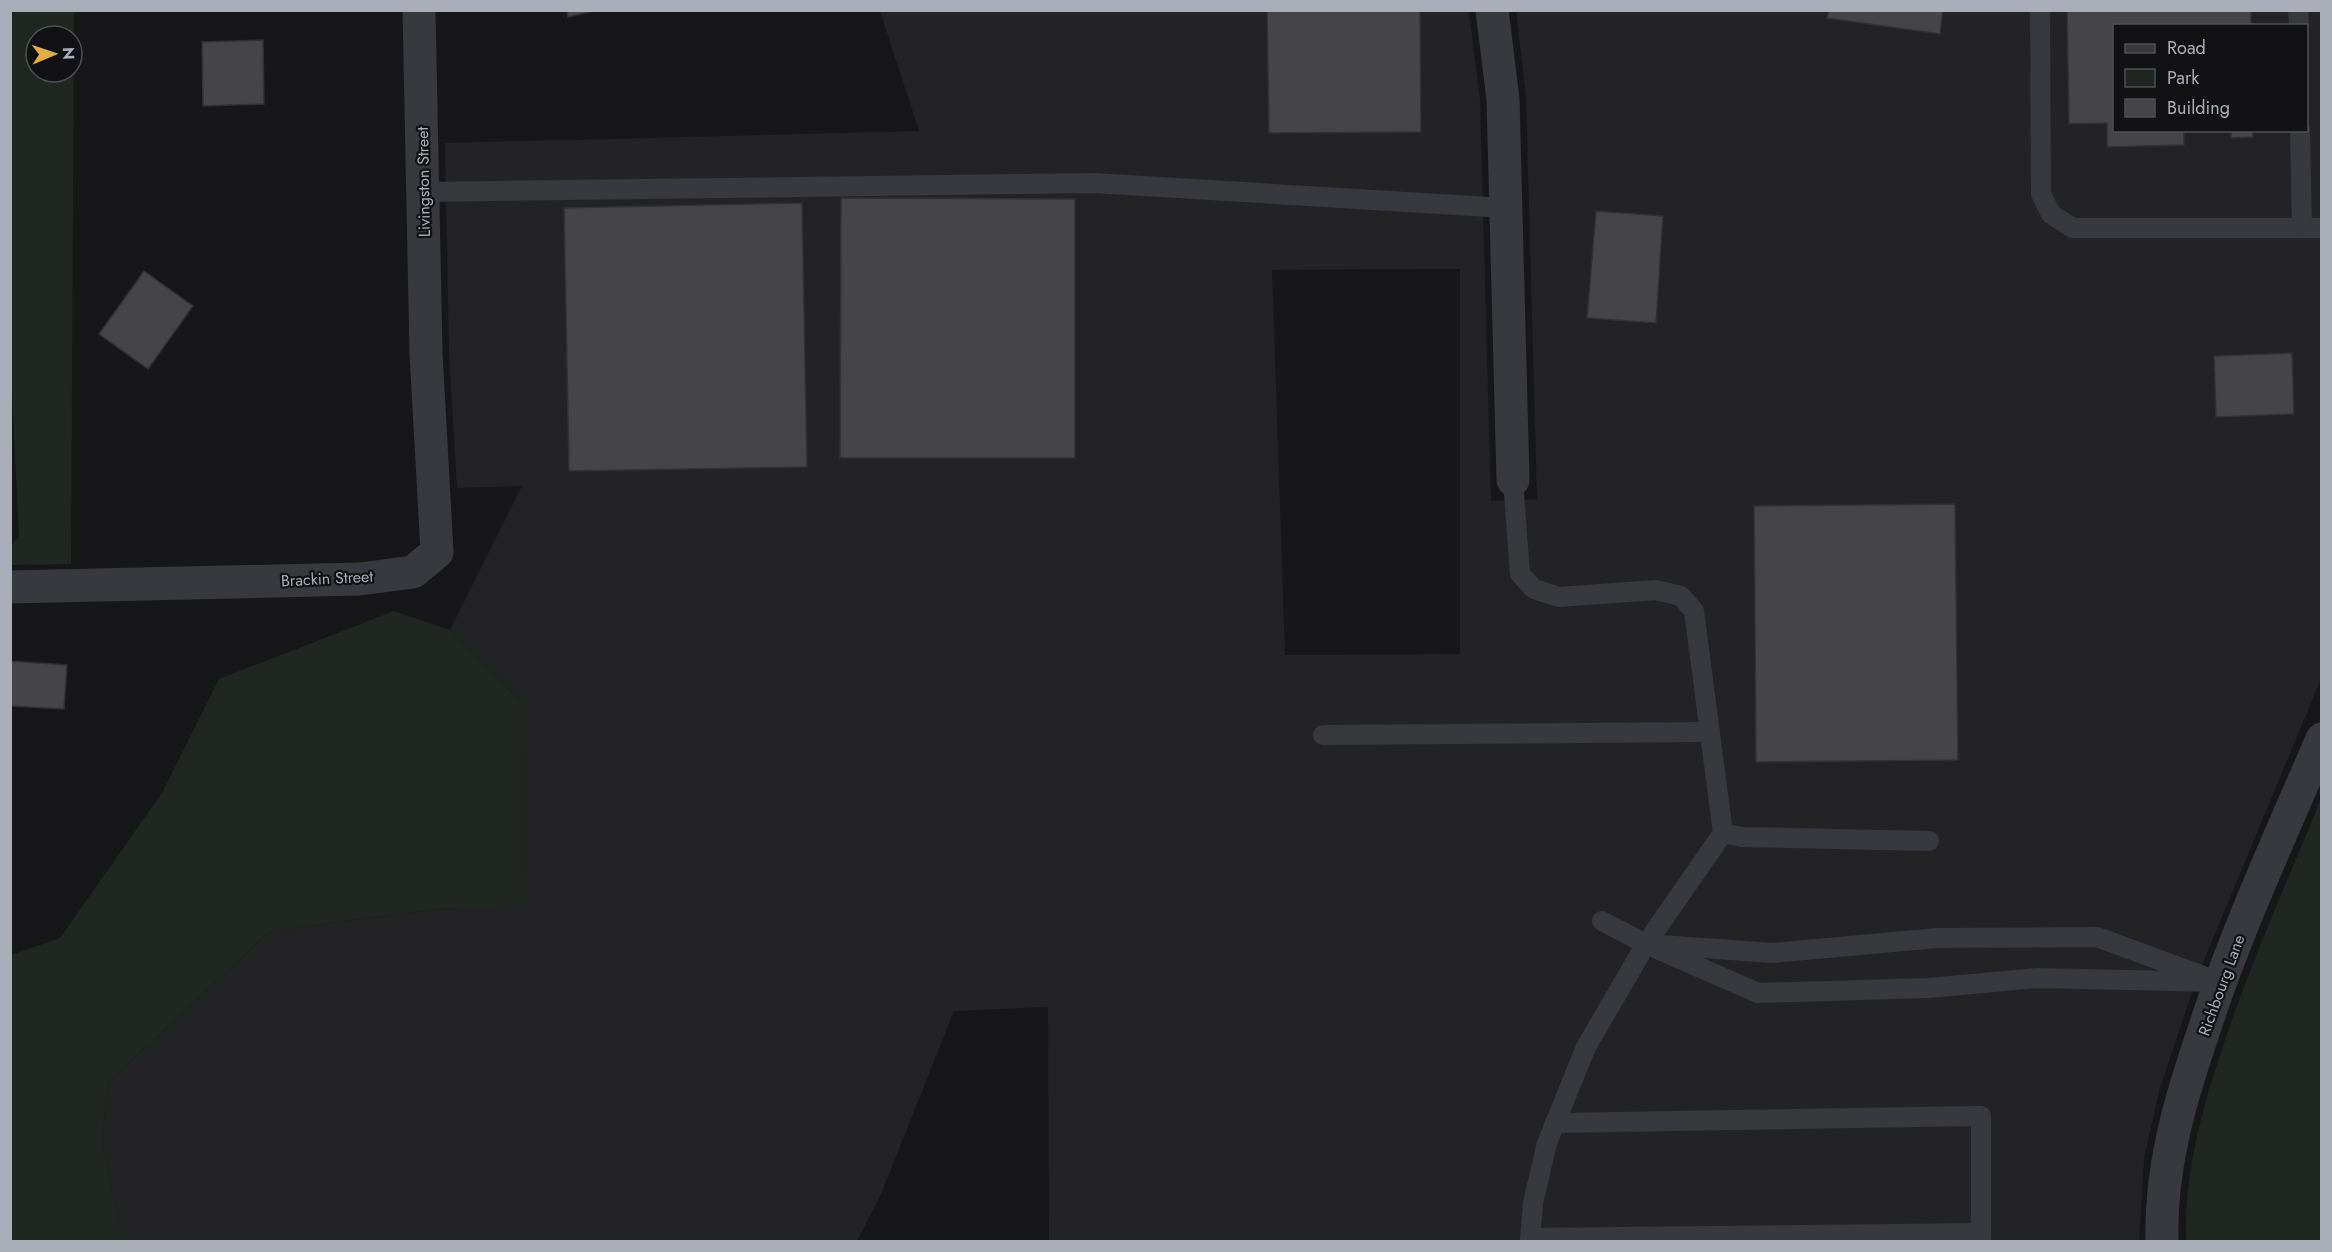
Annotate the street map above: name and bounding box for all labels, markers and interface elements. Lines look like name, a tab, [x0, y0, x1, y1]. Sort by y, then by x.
north arrow	[24, 24, 84, 84]
legend	[2113, 24, 2308, 132]
text: Road	[2167, 35, 2206, 61]
text: N	[57, 47, 80, 60]
text: Park	[2167, 65, 2199, 91]
text: Building	[2167, 95, 2230, 121]
street label: Livingston Street	[411, 126, 436, 237]
street label: Brackin Street	[280, 565, 374, 592]
street label: Richbourg Lane	[2193, 931, 2250, 1039]

